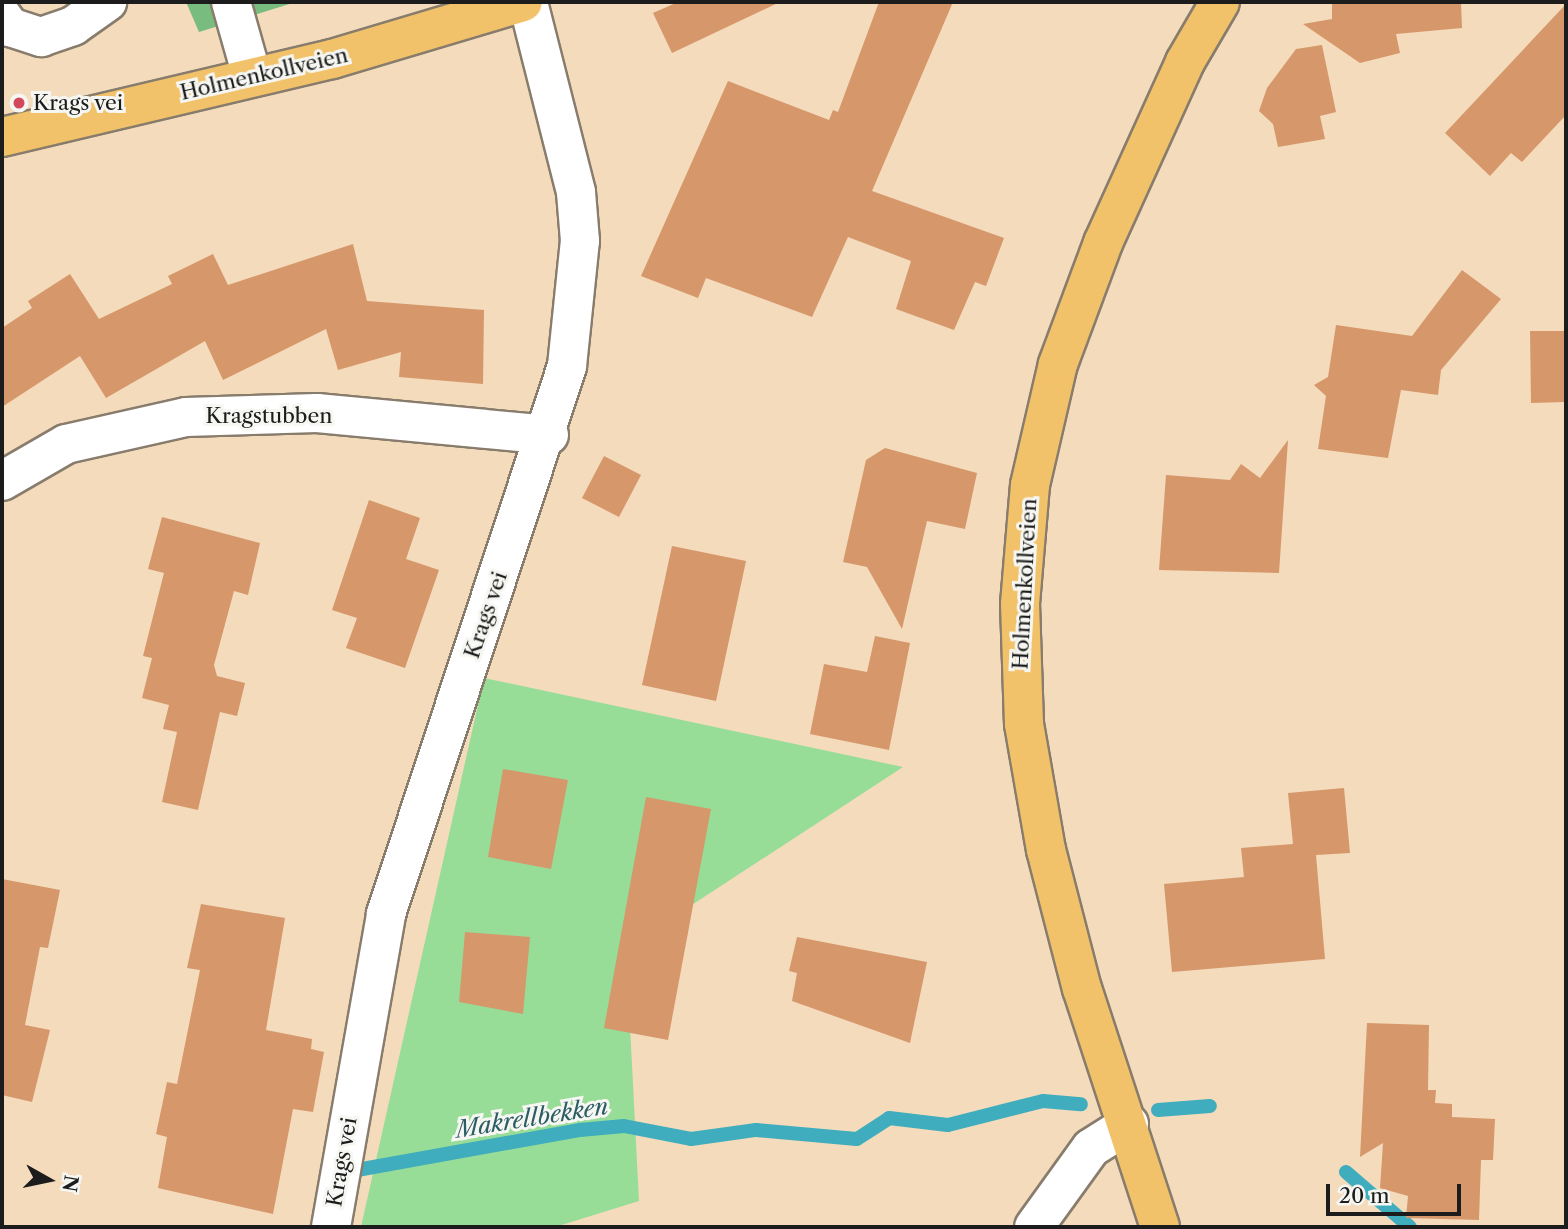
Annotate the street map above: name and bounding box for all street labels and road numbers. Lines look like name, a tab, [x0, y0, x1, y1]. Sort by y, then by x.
street label: Holmenkollveien	[178, 42, 350, 106]
street label: Kragstubben	[206, 403, 332, 429]
street label: Holmenkollveien	[1008, 498, 1042, 670]
street label: Krags vei	[459, 568, 513, 662]
street label: Krags vei	[322, 1115, 362, 1209]

